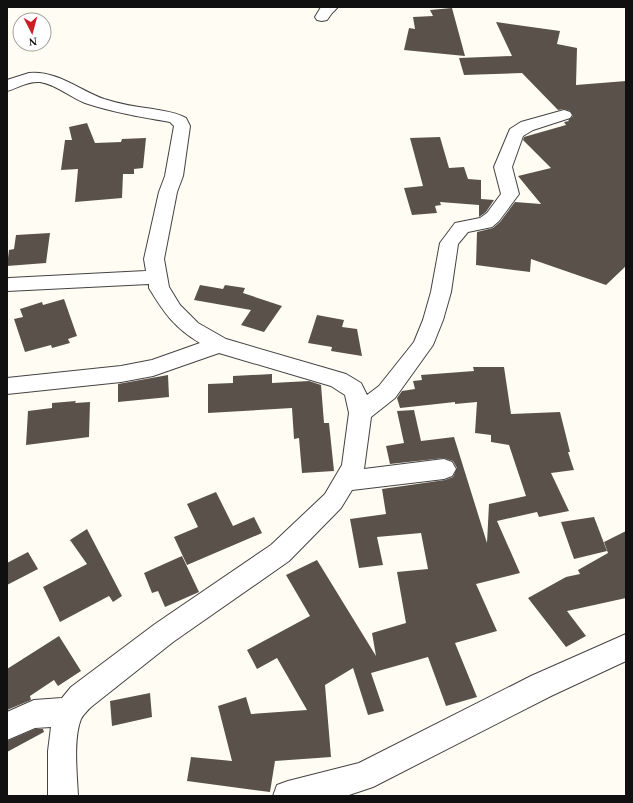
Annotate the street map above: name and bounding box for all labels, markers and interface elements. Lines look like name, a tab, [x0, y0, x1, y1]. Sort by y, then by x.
north arrow	[12, 12, 52, 52]
text: N	[28, 36, 38, 48]

